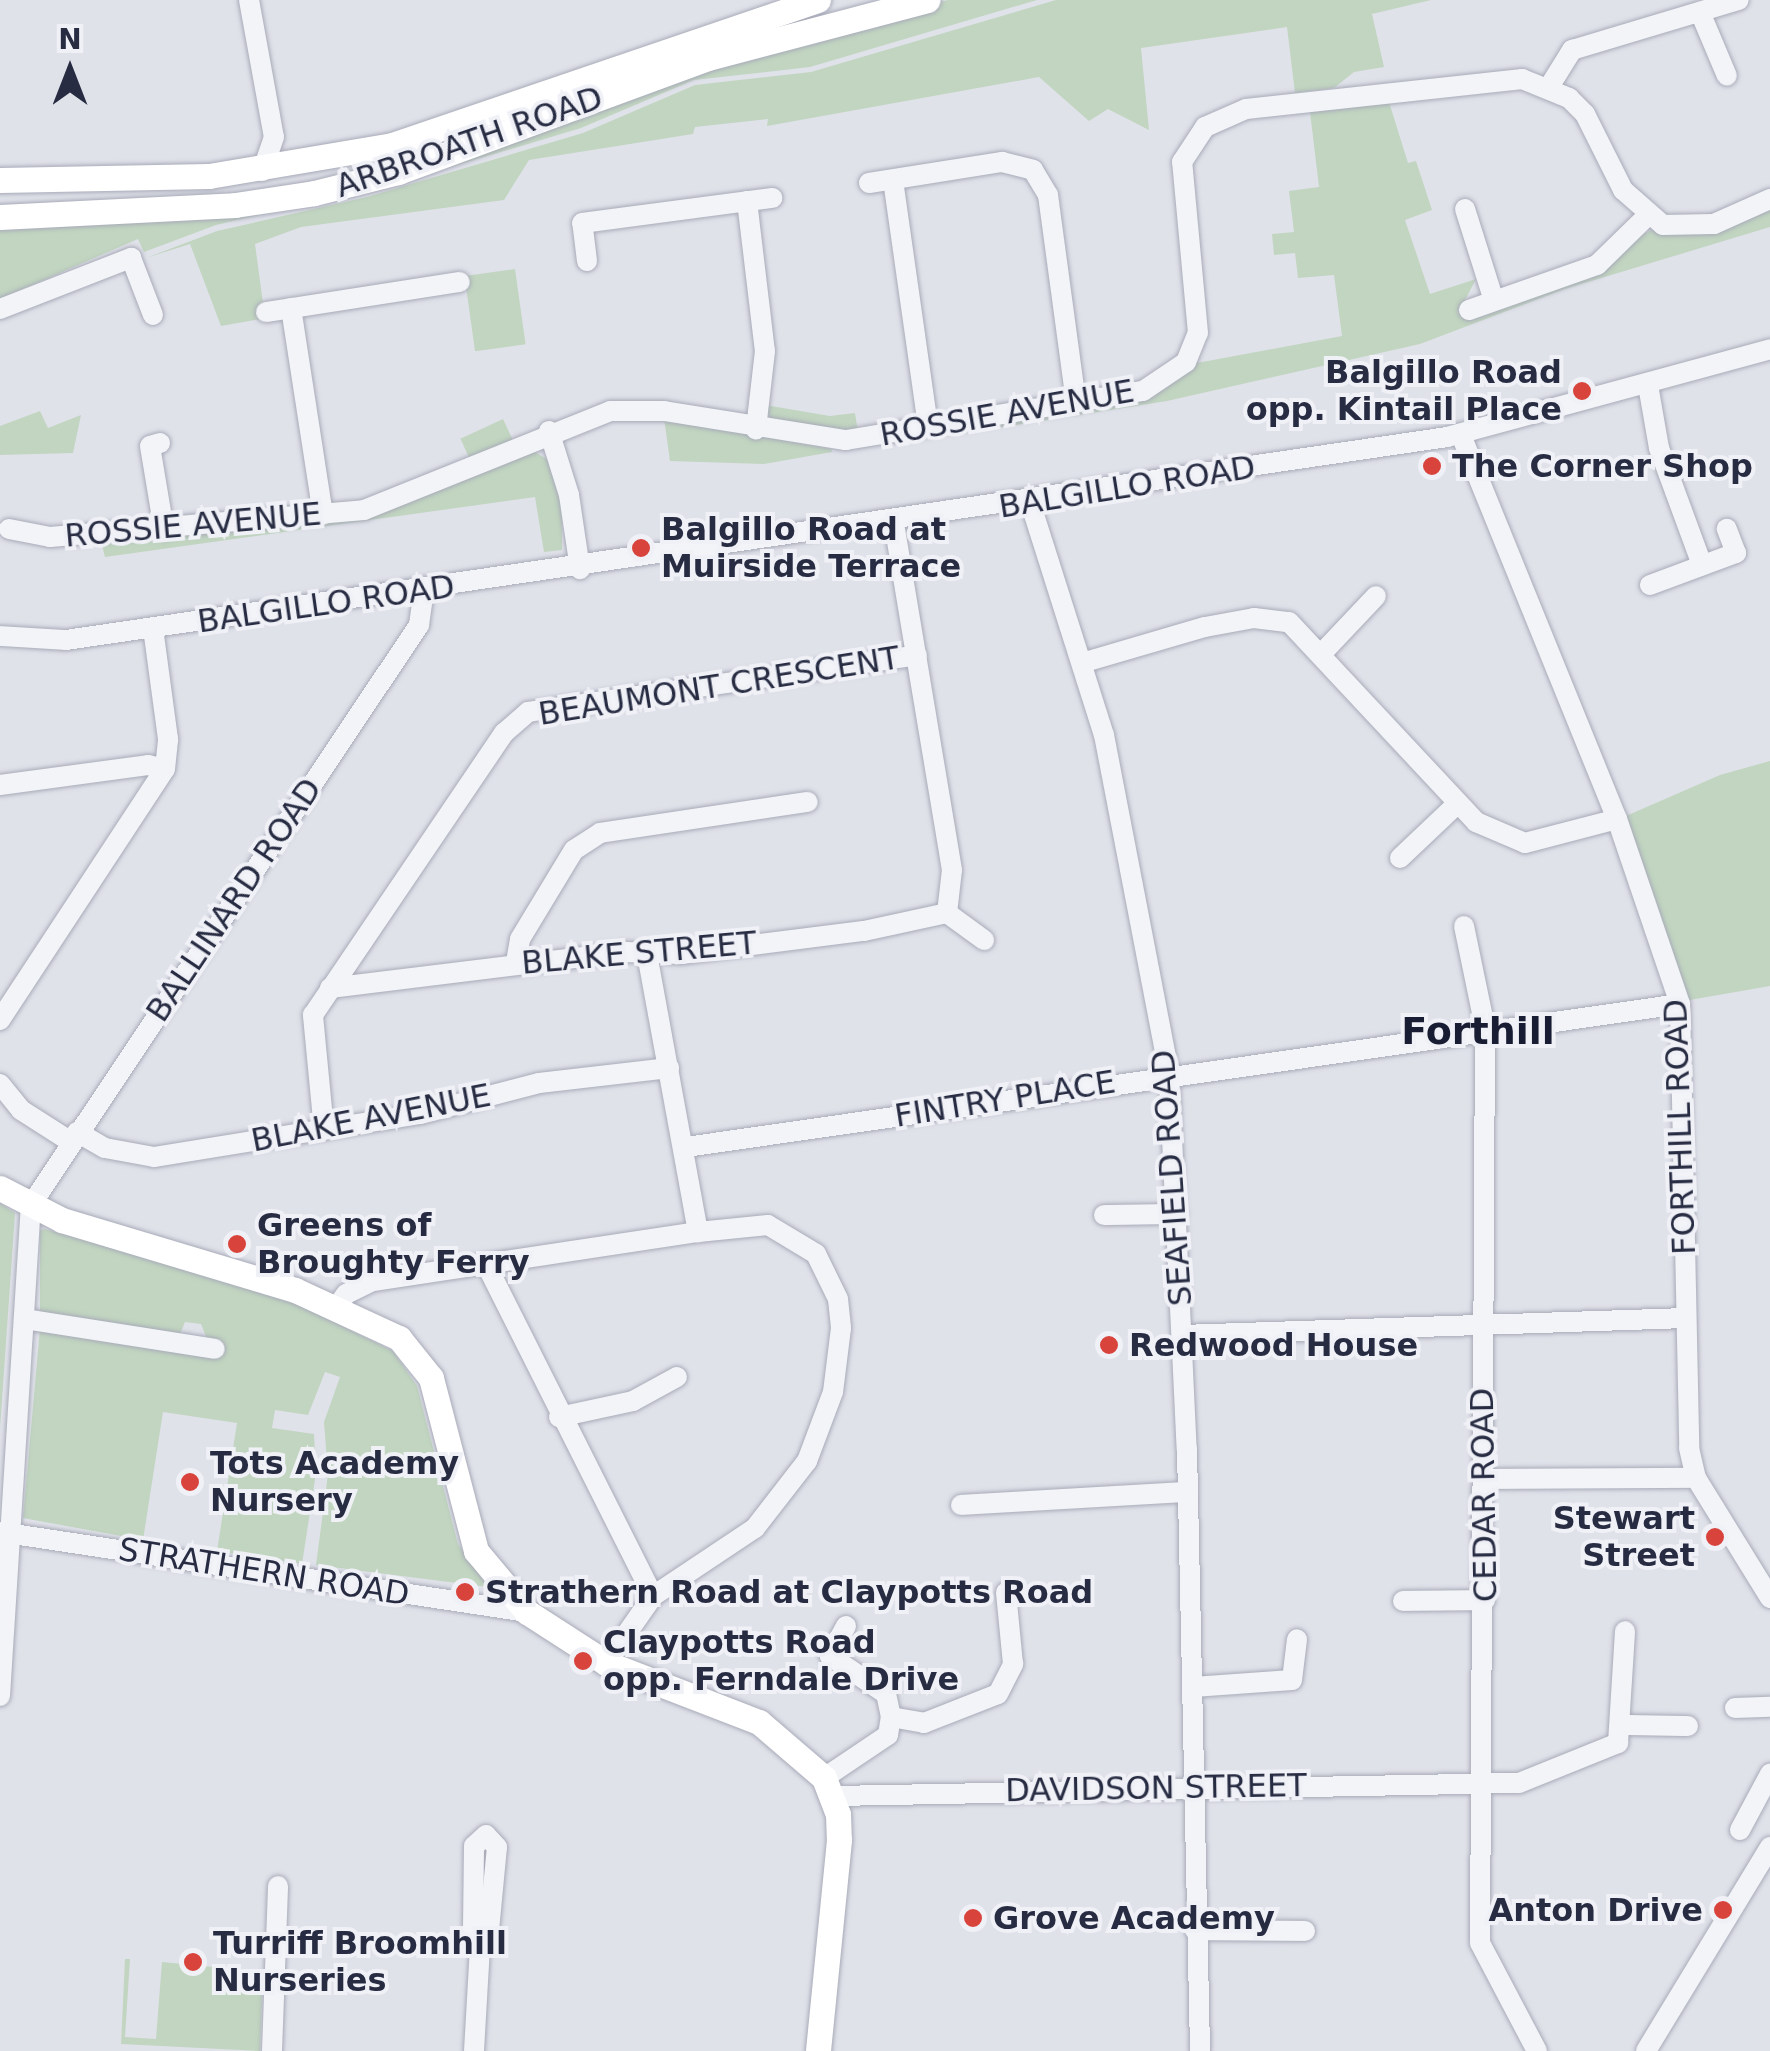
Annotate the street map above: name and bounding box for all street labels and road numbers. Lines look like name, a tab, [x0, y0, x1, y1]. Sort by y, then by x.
street label: ARBROATH ROAD	[331, 78, 607, 206]
street label: ROSSIE AVENUE	[877, 372, 1137, 454]
street label: BALGILLO ROAD	[996, 448, 1258, 526]
street label: ROSSIE AVENUE	[63, 495, 323, 555]
street label: BALGILLO ROAD	[195, 567, 457, 641]
street label: BEAUMONT CRESCENT	[536, 638, 902, 734]
street label: BALLINARD ROAD	[138, 771, 330, 1029]
street label: BLAKE STREET	[520, 924, 758, 982]
street label: FORTHILL ROAD	[1656, 999, 1704, 1255]
street label: SEAFIELD ROAD	[1144, 1049, 1200, 1307]
street label: FINTRY PLACE	[892, 1063, 1118, 1135]
street label: BLAKE AVENUE	[248, 1076, 494, 1160]
street label: CEDAR ROAD	[1463, 1388, 1505, 1602]
street label: STRATHERN ROAD	[116, 1530, 412, 1614]
street label: DAVIDSON STREET	[1005, 1766, 1307, 1810]

